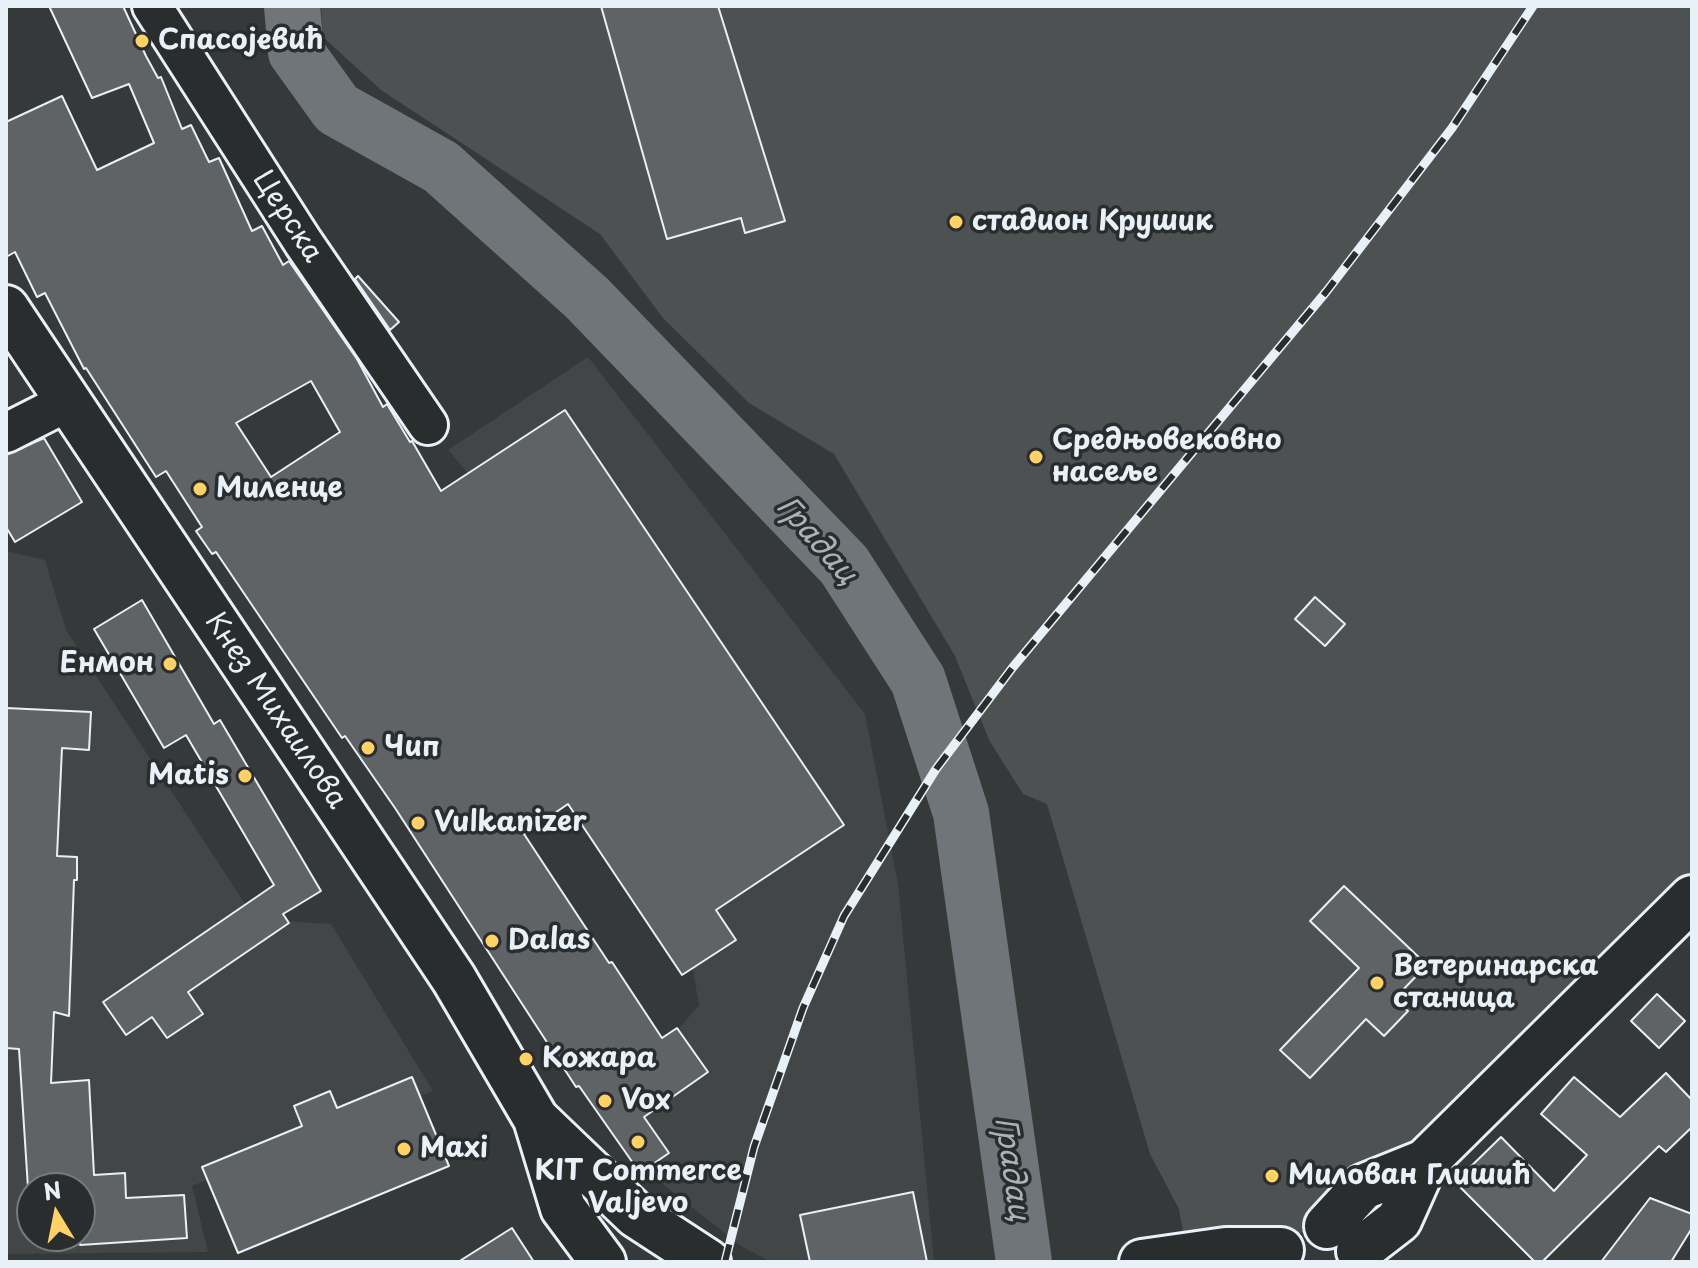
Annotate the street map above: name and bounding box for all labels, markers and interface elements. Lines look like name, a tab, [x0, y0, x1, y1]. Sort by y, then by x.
place label: Спасојевић	[158, 24, 323, 58]
marker: Спасојевић	[133, 32, 151, 50]
street label: Церска	[245, 165, 329, 269]
place label: стадион Крушик	[972, 205, 1213, 239]
marker: стадион Крушик	[947, 213, 965, 231]
place label: Средњовековно насеље	[1052, 424, 1281, 490]
marker: Средњовековно насеље	[1027, 448, 1045, 466]
place label: Миленце	[216, 472, 343, 506]
marker: Миленце	[191, 480, 209, 498]
water label: Градац	[768, 490, 864, 592]
street label: Кнез Михаилова	[197, 606, 353, 816]
place label: Енмон	[60, 647, 154, 681]
marker: Енмон	[161, 655, 179, 673]
place label: Чип	[384, 731, 440, 765]
marker: Чип	[359, 739, 377, 757]
place label: Matis	[148, 759, 229, 793]
marker: Matis	[236, 767, 254, 785]
place label: Vulkanizer	[434, 806, 587, 840]
marker: Vulkanizer	[409, 814, 427, 832]
place label: Dalas	[508, 924, 590, 958]
marker: Dalas	[483, 932, 501, 950]
place label: Ветеринарска станица	[1393, 950, 1598, 1016]
marker: Ветеринарска станица	[1368, 974, 1386, 992]
place label: Кожара	[542, 1042, 656, 1076]
marker: Кожара	[517, 1050, 535, 1068]
place label: Vox	[621, 1084, 671, 1118]
marker: Vox	[596, 1092, 614, 1110]
water label: Градац	[986, 1115, 1036, 1223]
place label: Maxi	[420, 1132, 488, 1166]
marker: KIT Commerce Valjevo	[629, 1133, 647, 1151]
marker: Maxi	[395, 1140, 413, 1158]
place label: KIT Commerce Valjevo	[534, 1155, 742, 1221]
place label: Милован Глишић	[1288, 1159, 1531, 1193]
marker: Милован Глишић	[1263, 1167, 1281, 1185]
north arrow	[16, 1172, 96, 1252]
text: N	[41, 1172, 64, 1208]

